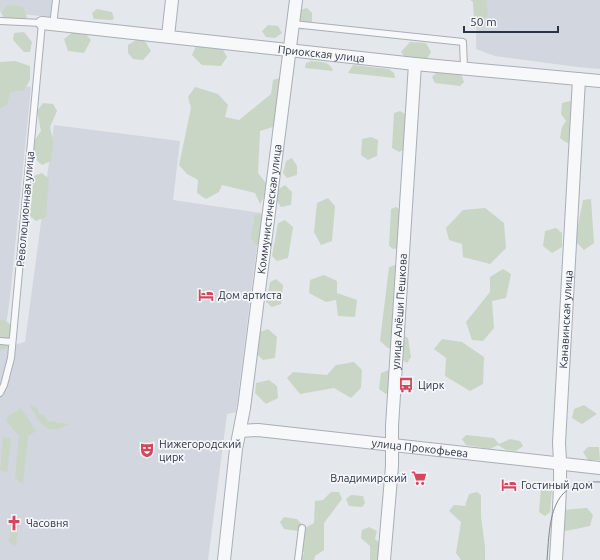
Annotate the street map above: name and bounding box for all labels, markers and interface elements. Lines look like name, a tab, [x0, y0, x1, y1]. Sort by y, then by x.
scale bar	[464, 8, 558, 34]
text: 50 m	[470, 15, 497, 28]
street label: Приокская улица	[277, 43, 365, 64]
street label: Коммунистическая улица	[255, 143, 284, 275]
street label: Революционная улица	[14, 150, 36, 268]
street label: улица Алёши Пешкова	[390, 253, 409, 370]
street label: Канавинская улица	[557, 270, 574, 369]
hotel icon: Дом артиста	[197, 286, 215, 304]
place label: Дом артиста	[218, 289, 282, 301]
bus stop icon: Цирк	[397, 376, 415, 394]
place label: Цирк	[418, 379, 445, 391]
street label: улица Прокофьева	[371, 437, 469, 459]
place label: Нижегородский цирк	[159, 438, 241, 463]
theatre icon: Нижегородский цирк	[138, 441, 156, 459]
supermarket icon: Владимирский	[410, 469, 428, 487]
place label: Владимирский	[330, 472, 407, 484]
hotel icon: Гостиный дом	[500, 476, 518, 494]
place label: Гостиный дом	[521, 479, 593, 491]
church icon: Часовня	[5, 514, 23, 532]
place label: Часовня	[26, 517, 68, 529]

